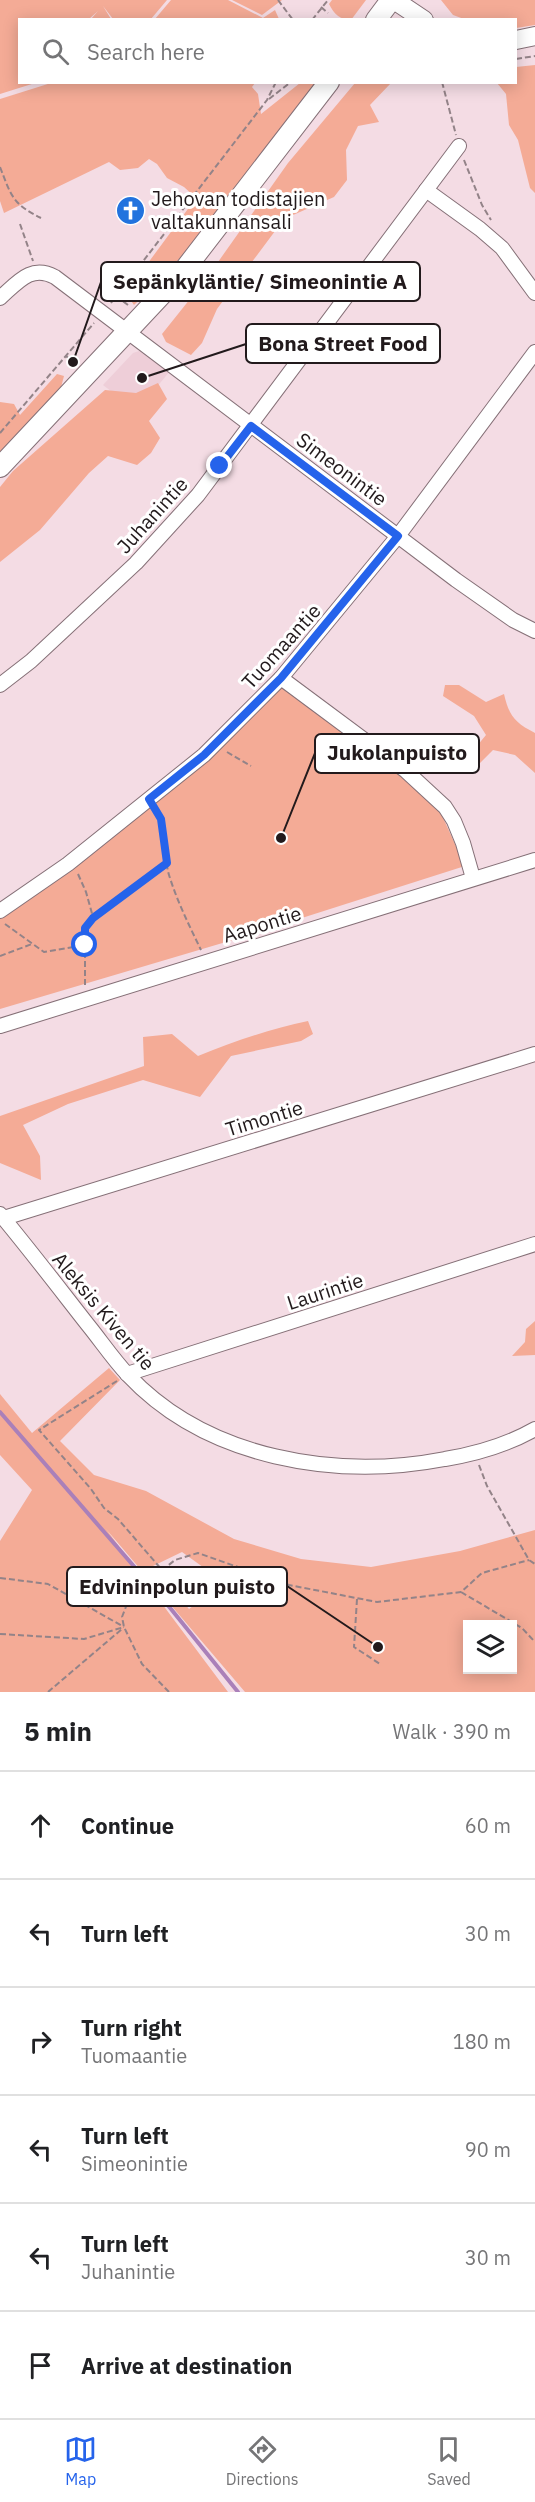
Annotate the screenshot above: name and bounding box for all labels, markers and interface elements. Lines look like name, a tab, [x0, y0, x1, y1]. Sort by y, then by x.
search box	[18, 18, 517, 84]
icon: search	[39, 35, 72, 68]
text: Search here	[87, 37, 205, 66]
place label: Jehovan todistajien valtakunnansali	[151, 185, 325, 235]
church icon: Jehovan todistajien valtakunnansali	[114, 194, 146, 226]
callout: Sepänkyläntie/ Simeonintie A	[101, 262, 420, 301]
text: Sepänkyläntie/ Simeonintie A	[113, 267, 407, 295]
callout: Bona Street Food	[246, 324, 440, 363]
text: Bona Street Food	[258, 329, 428, 357]
street label: Simeonintie	[291, 426, 393, 512]
route end	[206, 452, 232, 478]
street label: Juhanintie	[110, 471, 194, 559]
street label: Tuomaantie	[235, 598, 327, 694]
callout: Jukolanpuisto	[315, 734, 479, 773]
text: Jukolanpuisto	[327, 738, 467, 766]
street label: Aapontie	[219, 899, 305, 949]
route start	[71, 931, 97, 957]
street label: Timontie	[222, 1093, 306, 1143]
street label: Aleksis Kiven tie	[47, 1246, 161, 1376]
street label: Laurintie	[283, 1266, 367, 1316]
callout: Edvininpolun puisto	[67, 1567, 287, 1606]
text: Edvininpolun puisto	[79, 1572, 275, 1600]
map controls	[463, 1620, 517, 1674]
button: layers	[463, 1620, 517, 1674]
text: 5 min	[24, 1714, 92, 1748]
text: Walk · 390 m	[393, 1718, 511, 1745]
icon: ahead	[24, 1809, 57, 1842]
text: Continue	[81, 1811, 174, 1840]
text: 60 m	[465, 1812, 511, 1839]
icon: left	[24, 1917, 57, 1950]
text: Turn left	[81, 1919, 169, 1948]
text: 30 m	[465, 1920, 511, 1947]
text: Turn right	[81, 2013, 182, 2042]
icon: right	[24, 2025, 57, 2058]
text: 180 m	[453, 2028, 511, 2055]
text: Tuomaantie	[81, 2042, 187, 2069]
text: Turn left	[81, 2121, 169, 2150]
icon: left	[24, 2133, 57, 2166]
text: 90 m	[465, 2136, 511, 2163]
text: Simeonintie	[81, 2150, 188, 2177]
text: Turn left	[81, 2229, 169, 2258]
icon: left	[24, 2241, 57, 2274]
text: 30 m	[465, 2244, 511, 2271]
text: Juhanintie	[81, 2258, 175, 2285]
icon: arrive	[24, 2349, 57, 2382]
text: Arrive at destination	[81, 2351, 292, 2380]
tab: Map	[64, 2433, 97, 2489]
tab: Directions	[226, 2433, 299, 2489]
tab: Saved	[427, 2433, 471, 2489]

